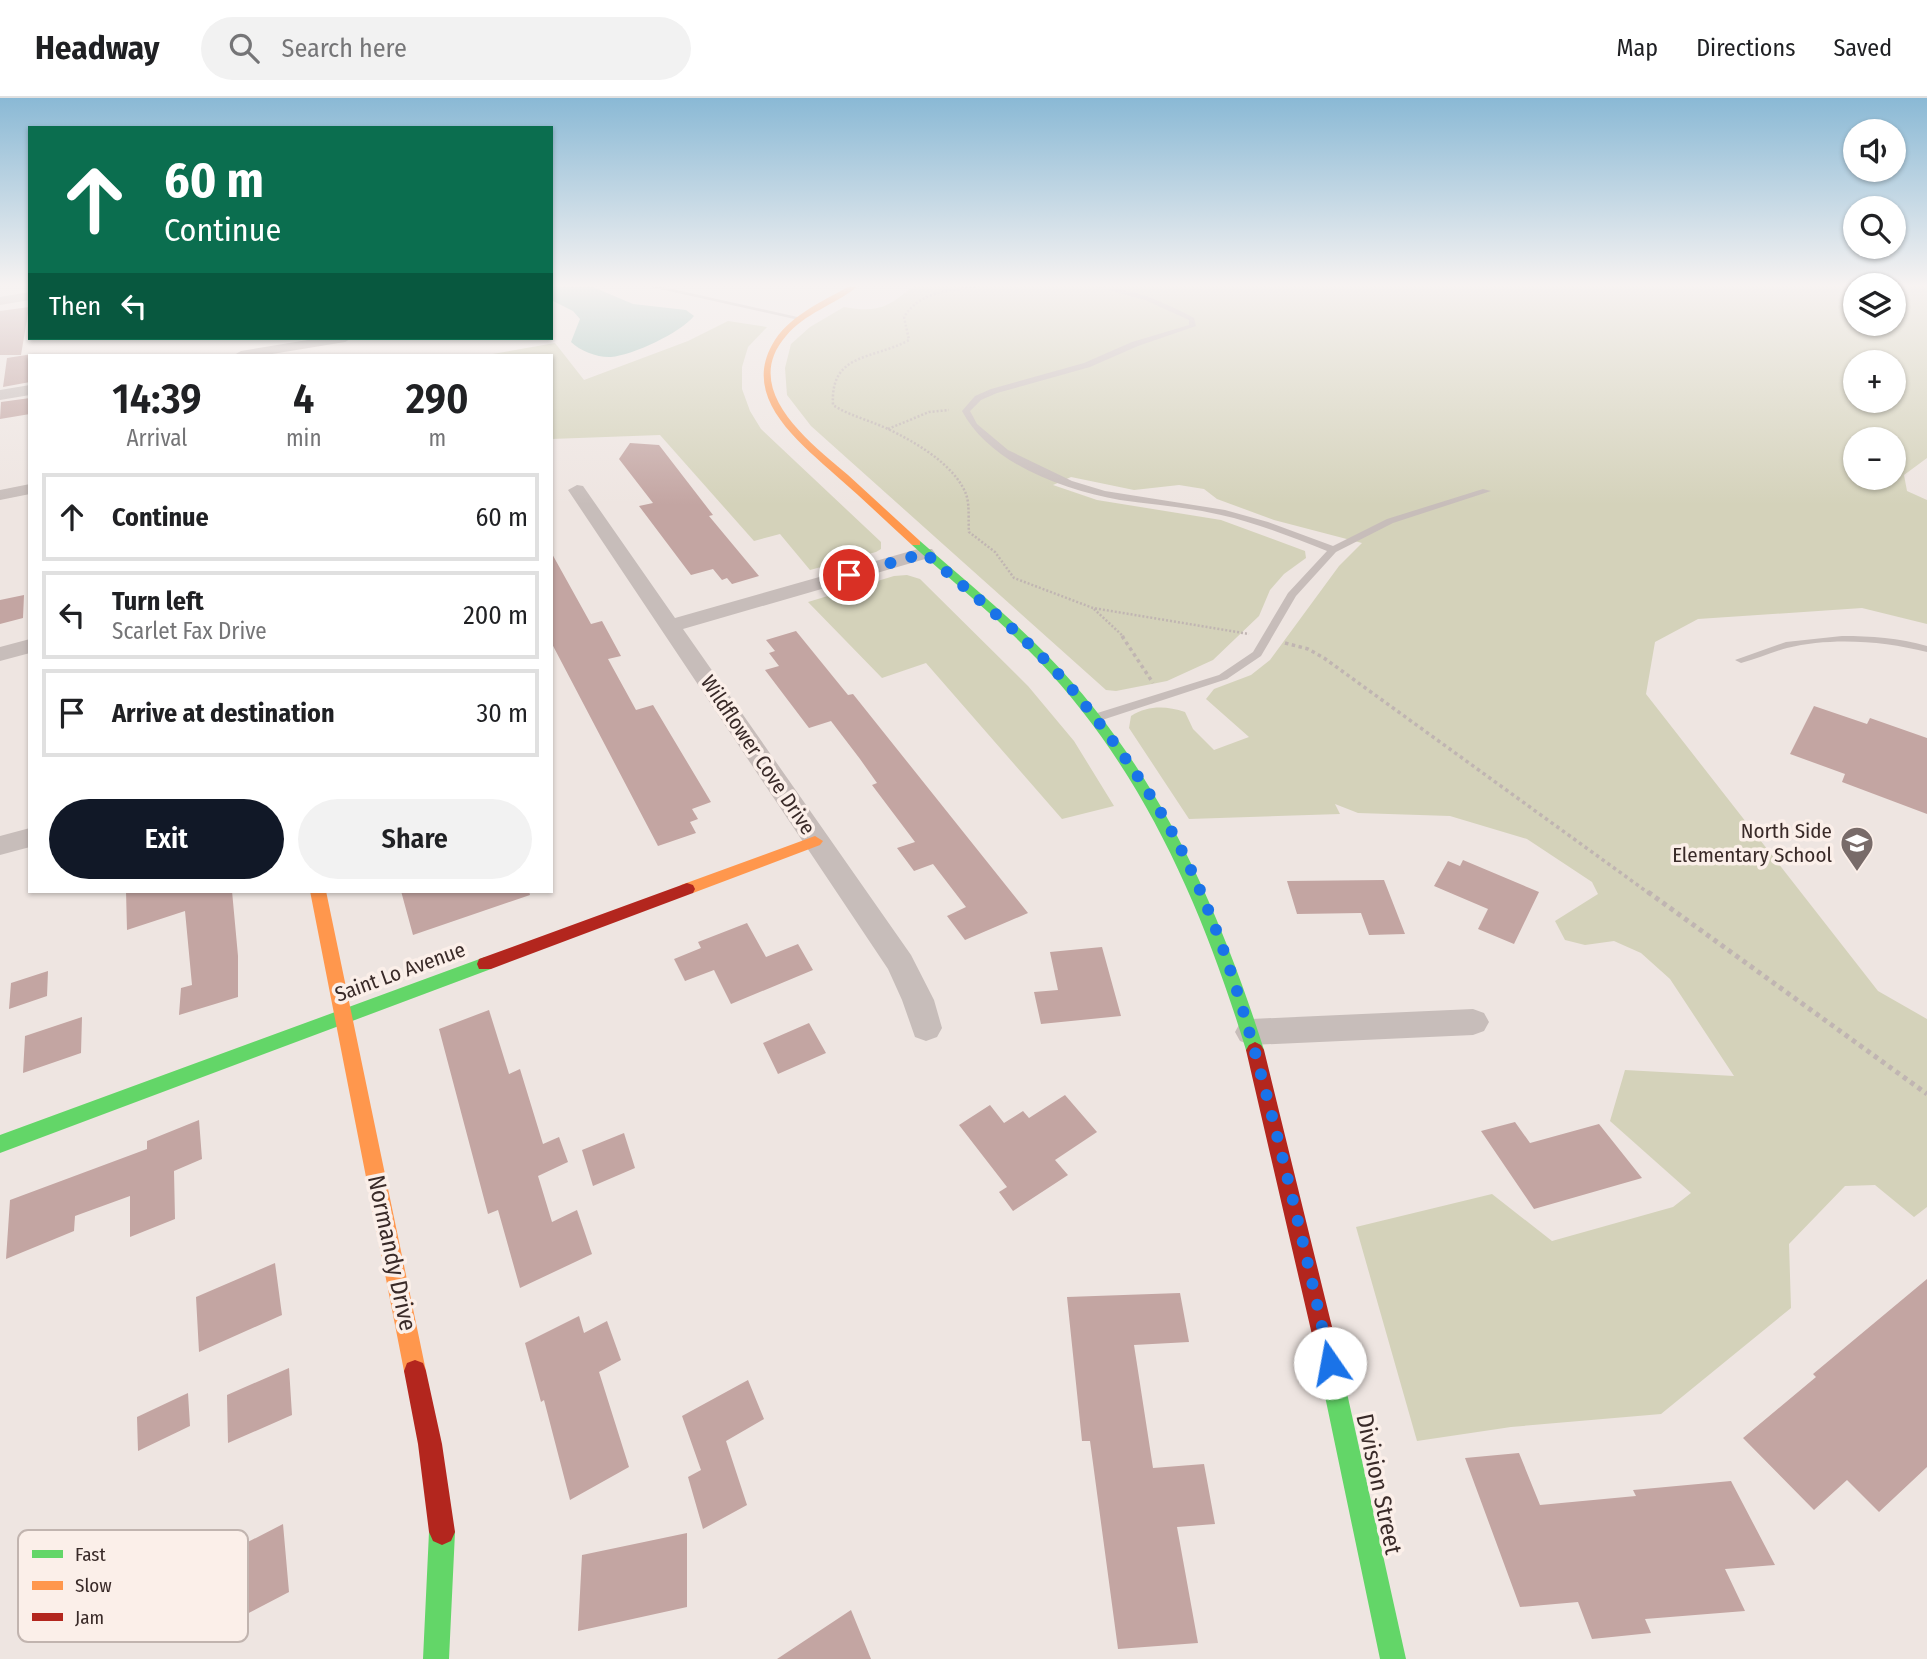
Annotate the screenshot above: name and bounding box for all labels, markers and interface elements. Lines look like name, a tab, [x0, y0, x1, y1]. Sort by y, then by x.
search box	[201, 17, 691, 80]
text: Headway	[35, 28, 159, 68]
icon: search	[225, 29, 263, 67]
text: Search here	[281, 33, 407, 64]
text: Map	[1617, 34, 1658, 62]
text: Directions	[1696, 34, 1795, 62]
text: Saved	[1833, 34, 1892, 62]
map controls	[1843, 119, 1906, 490]
button: sound	[1843, 119, 1906, 182]
text: 60 m	[164, 151, 264, 210]
icon: ahead	[49, 154, 140, 245]
button: search	[1843, 196, 1906, 259]
text: Continue	[164, 211, 281, 249]
button: layers	[1843, 273, 1906, 336]
icon: left	[115, 287, 153, 325]
text: Then	[49, 291, 101, 322]
button: +	[1843, 350, 1906, 413]
text: 14:39	[112, 374, 202, 424]
text: 4	[293, 374, 314, 424]
text: 290	[406, 374, 469, 424]
text: Arrival	[126, 424, 187, 452]
text: min	[286, 424, 322, 452]
text: m	[428, 424, 446, 452]
button: −	[1843, 427, 1906, 490]
icon: ahead	[53, 498, 91, 536]
text: Continue	[112, 502, 209, 533]
text: 60 m	[475, 502, 528, 533]
pin	[819, 545, 879, 605]
icon: arrive	[830, 556, 868, 594]
text: Turn left	[112, 586, 204, 617]
icon: left	[53, 596, 91, 634]
text: 200 m	[463, 600, 528, 631]
text: Scarlet Fax Drive	[112, 617, 267, 645]
street label: Wildflower Cove Drive	[695, 670, 821, 840]
icon: arrive	[53, 694, 91, 732]
text: Arrive at destination	[112, 698, 335, 729]
text: 30 m	[477, 698, 528, 729]
button: Exit	[49, 799, 284, 879]
button: Share	[298, 799, 532, 879]
place label: North Side Elementary School	[1672, 818, 1832, 868]
school or university icon: North Side Elementary School	[1838, 824, 1876, 873]
street label: Saint Lo Avenue	[331, 936, 469, 1008]
street label: Normandy Drive	[362, 1173, 422, 1333]
position arrow	[1293, 1326, 1367, 1400]
street label: Division Street	[1350, 1411, 1408, 1557]
legend	[18, 1530, 248, 1642]
text: Fast	[75, 1543, 106, 1566]
text: Slow	[75, 1574, 112, 1597]
text: Jam	[75, 1606, 104, 1629]

